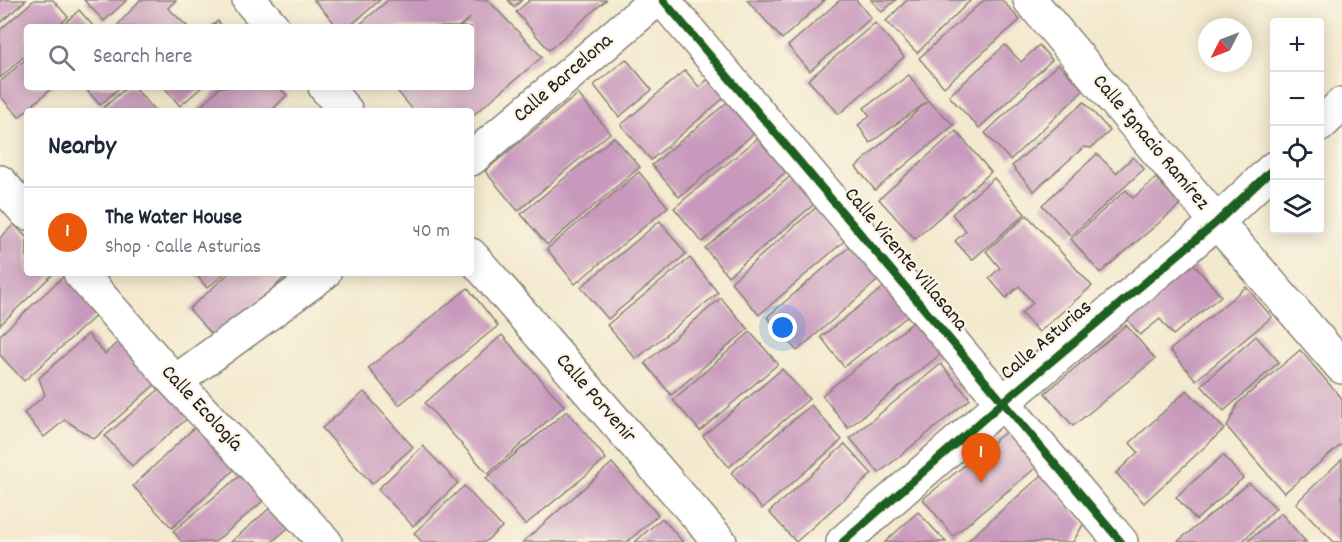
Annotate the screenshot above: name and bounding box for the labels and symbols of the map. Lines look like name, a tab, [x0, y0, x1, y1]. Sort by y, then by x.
north arrow	[1198, 18, 1252, 72]
street label: Calle Barcelona	[508, 26, 621, 131]
street label: Calle Ignacio Ramírez	[1084, 68, 1216, 218]
street label: Calle Vicente Villasana	[836, 182, 975, 339]
street label: Calle Asturias	[995, 294, 1099, 388]
your location	[768, 313, 797, 342]
street label: Calle Porvenir	[548, 348, 643, 451]
street label: Calle Ecología	[153, 359, 250, 460]
pin: 1	[962, 434, 1000, 483]

